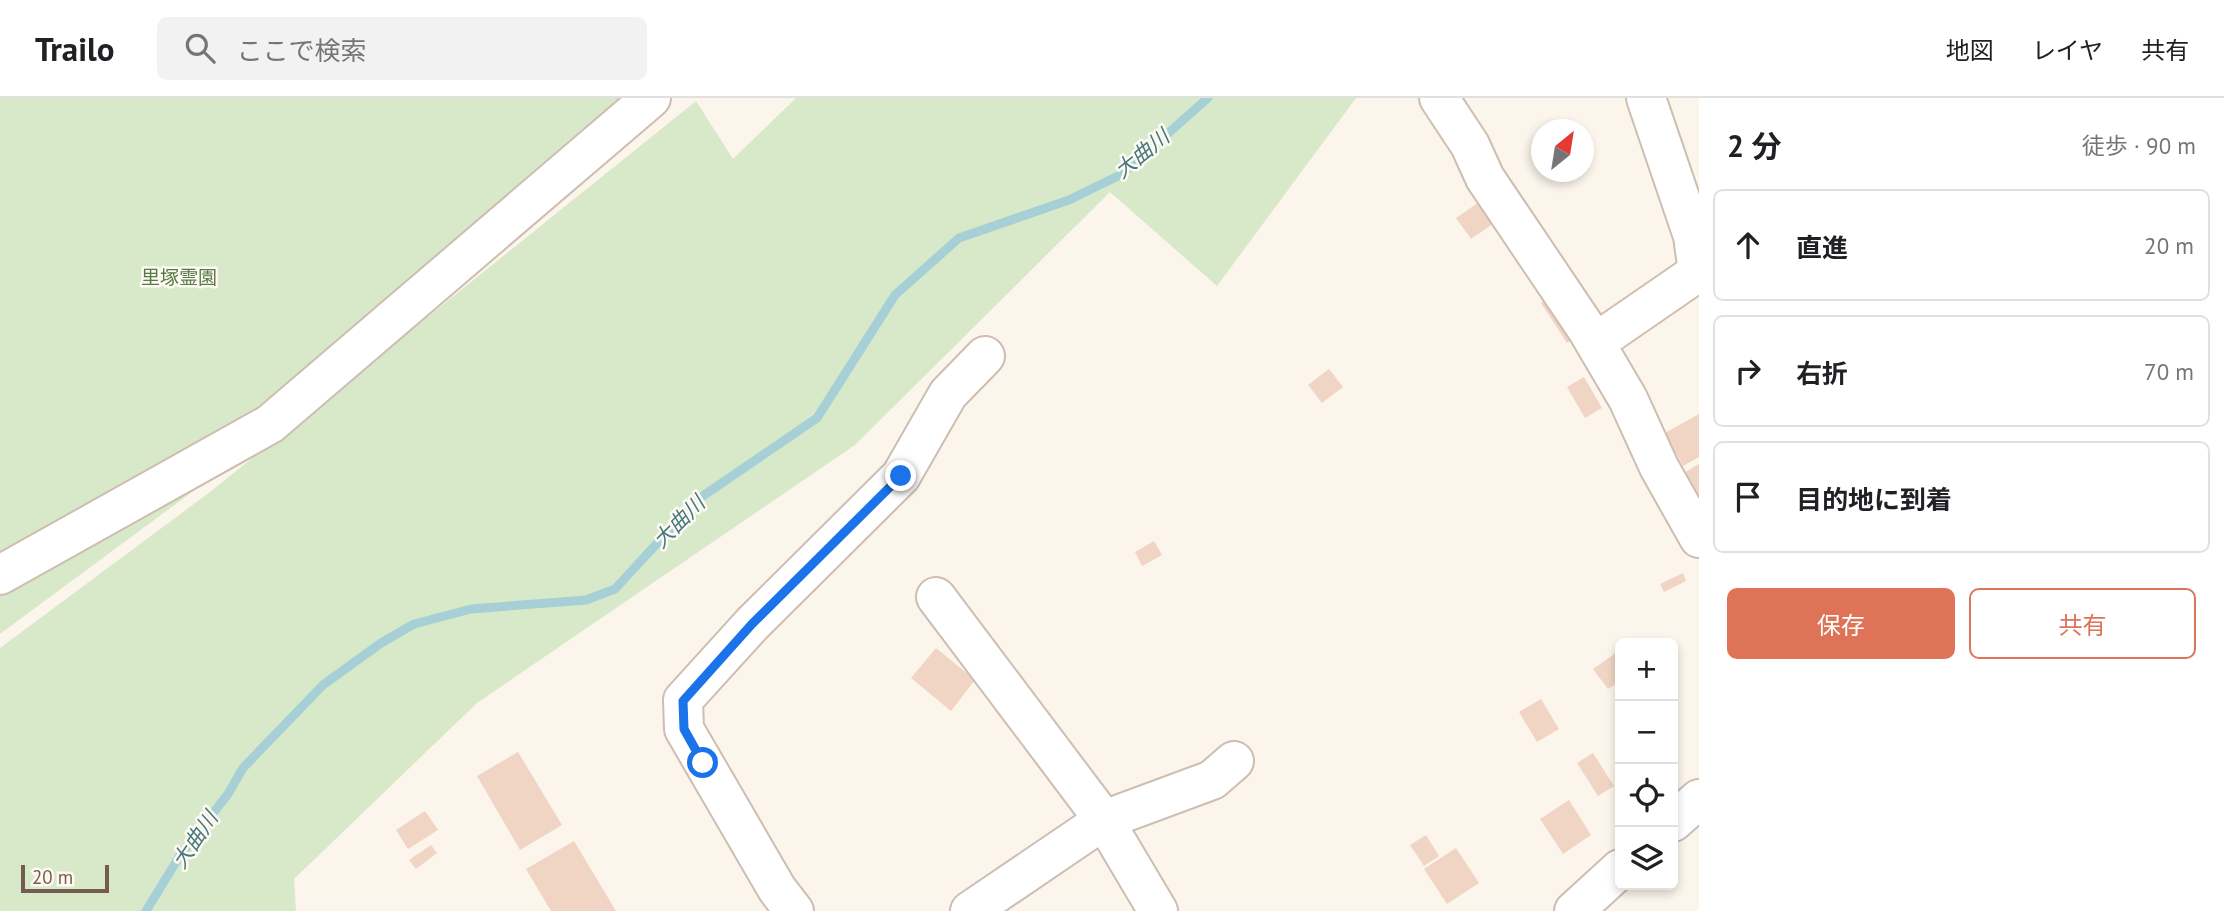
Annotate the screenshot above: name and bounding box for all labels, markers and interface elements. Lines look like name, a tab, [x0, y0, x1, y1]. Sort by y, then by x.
search box	[157, 17, 647, 80]
text: Trailo	[35, 27, 115, 70]
icon: search	[181, 29, 219, 67]
text: ここで検索	[237, 34, 367, 67]
text: 地図	[1946, 35, 1994, 66]
text: レイヤ	[2032, 35, 2103, 66]
text: 共有	[2141, 35, 2189, 66]
north arrow	[1531, 119, 1594, 182]
water label: 大曲川	[1109, 122, 1176, 184]
text: 2 分	[1727, 126, 1782, 165]
text: 徒歩 · 90 m	[2082, 131, 2196, 160]
icon: ahead	[1729, 226, 1767, 264]
text: 直進	[1796, 231, 1848, 264]
text: 20 m	[2144, 231, 2194, 260]
park label: 里塚霊園	[141, 265, 217, 289]
icon: right	[1729, 352, 1767, 390]
text: 右折	[1796, 357, 1848, 390]
text: 70 m	[2144, 357, 2194, 386]
route end	[885, 460, 916, 491]
icon: arrive	[1729, 478, 1767, 516]
text: 目的地に到着	[1796, 483, 1952, 516]
water label: 大曲川	[647, 488, 712, 553]
button: 保存	[1727, 588, 1955, 659]
button: 共有	[1969, 588, 2196, 659]
map controls	[1615, 638, 1678, 890]
button: +	[1615, 638, 1678, 701]
button: −	[1615, 701, 1678, 764]
route start	[687, 747, 718, 778]
button: locate	[1615, 764, 1678, 827]
water label: 大曲川	[166, 804, 225, 873]
button: layers	[1615, 827, 1678, 890]
scale bar	[21, 862, 108, 894]
text: 20 m	[32, 865, 73, 889]

